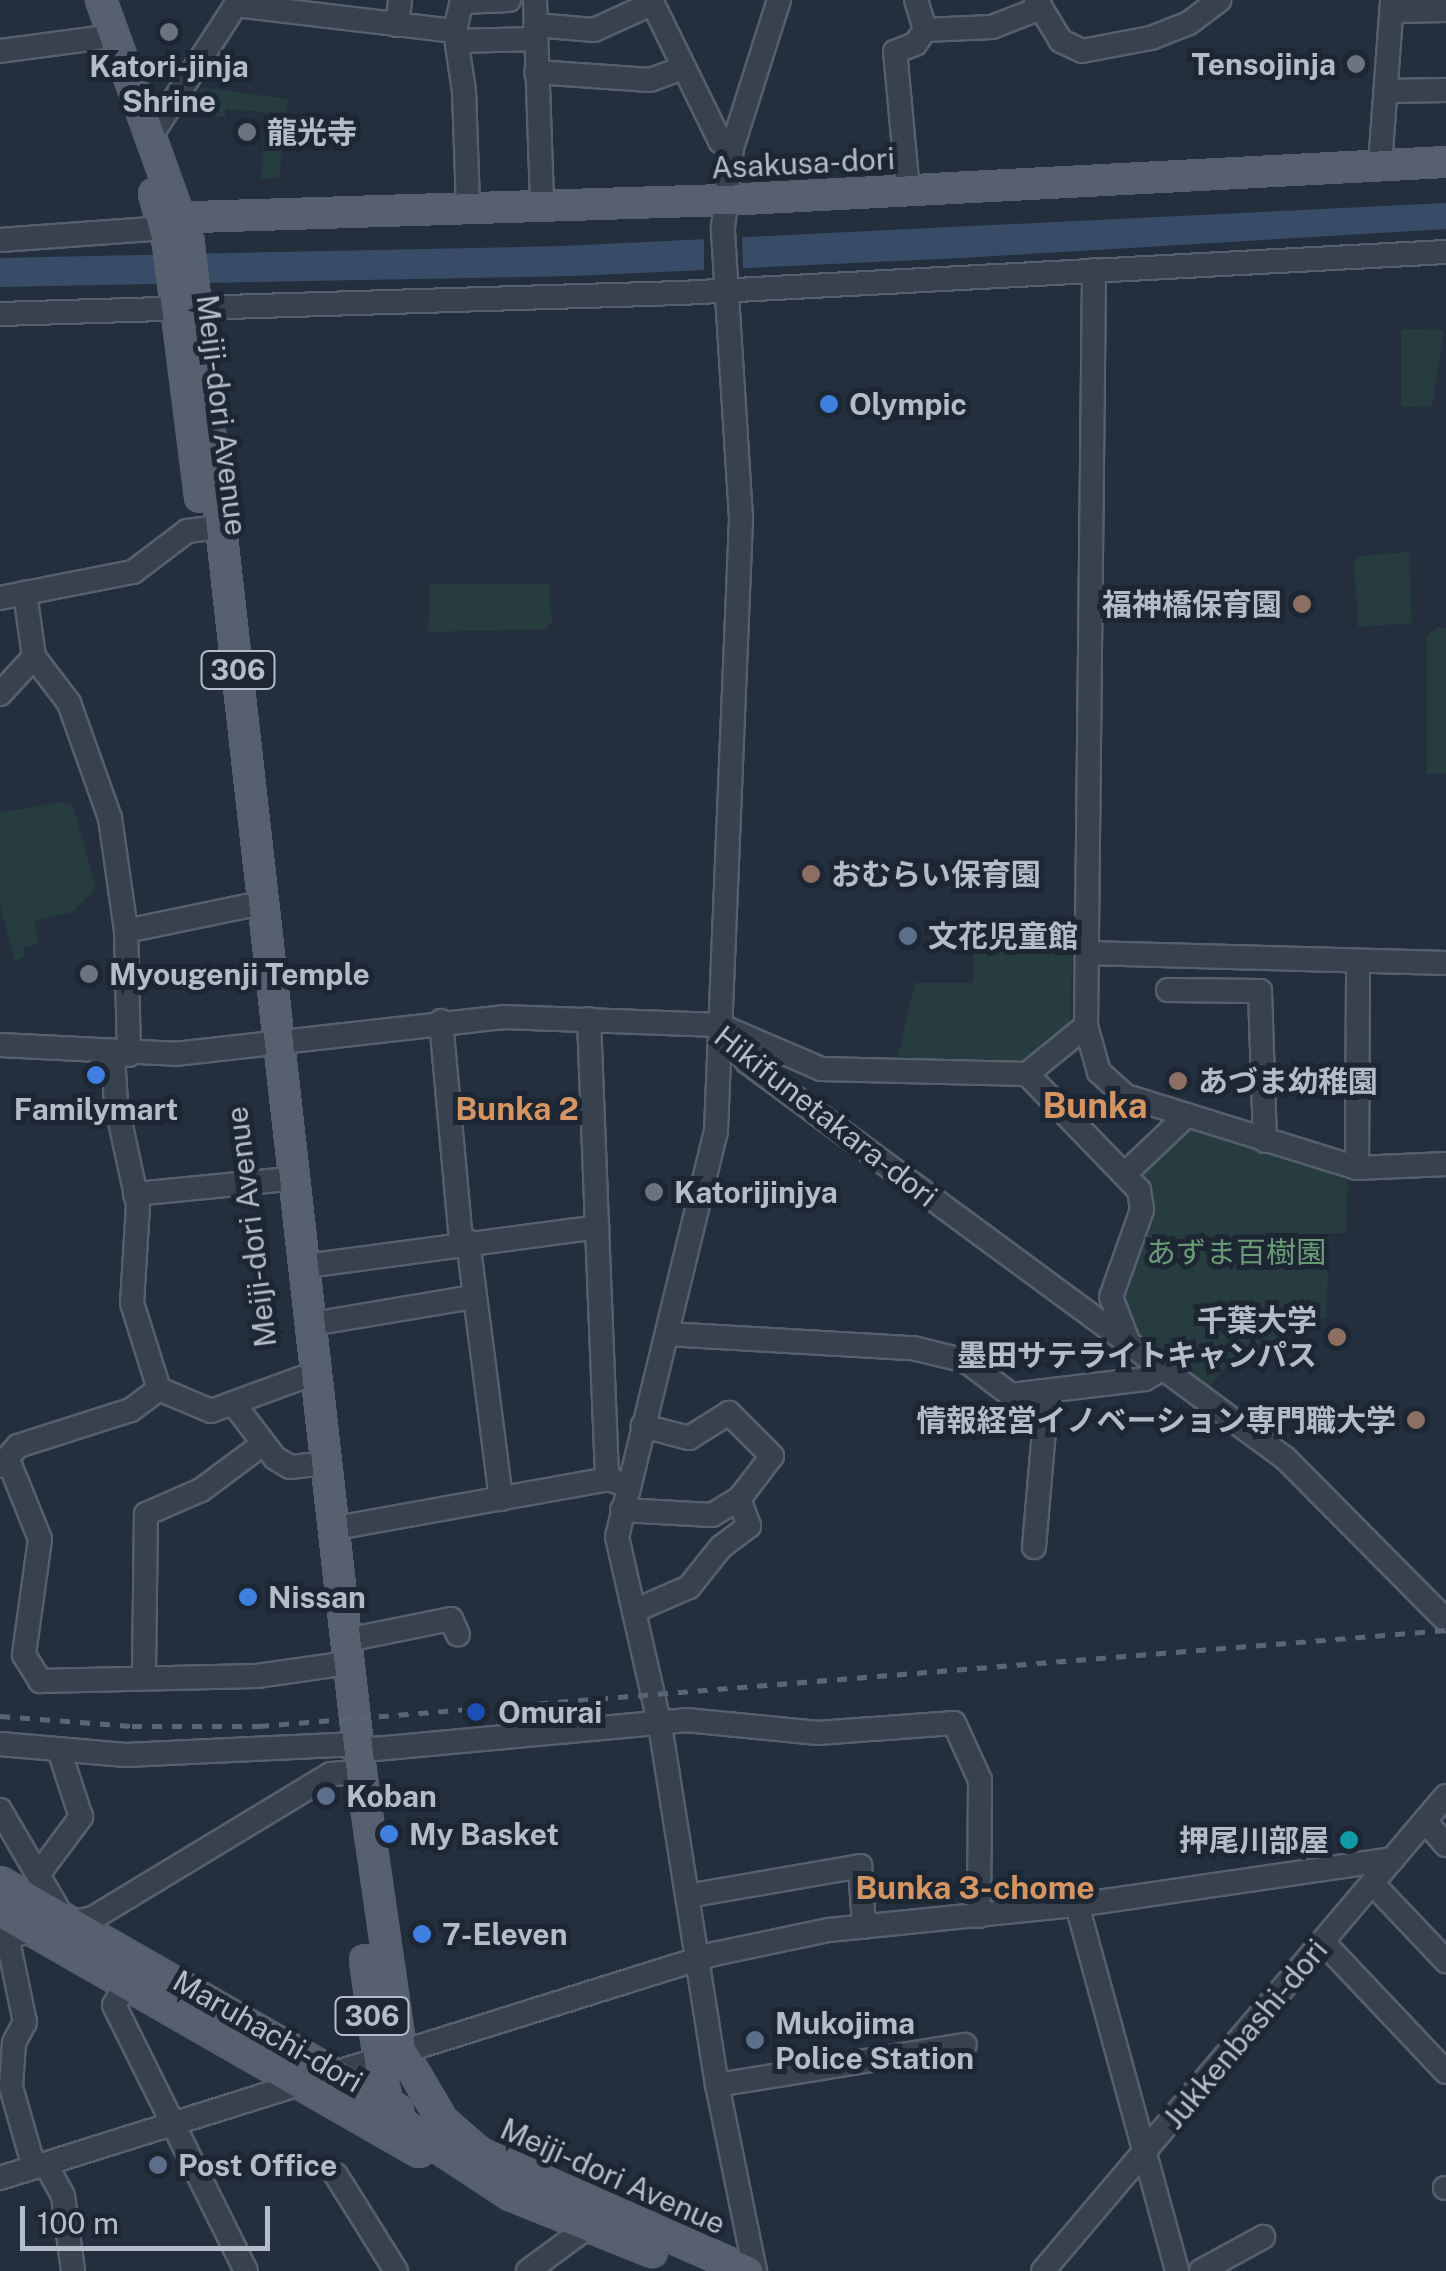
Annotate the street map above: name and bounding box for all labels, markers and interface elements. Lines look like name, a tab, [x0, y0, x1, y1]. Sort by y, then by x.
marker: Katori-jinja Shrine	[158, 21, 180, 43]
place label: Tensojinja	[1192, 46, 1336, 82]
place label: Katori-jinja Shrine	[89, 48, 249, 118]
marker: Tensojinja	[1345, 53, 1367, 75]
place label: 龍光寺	[267, 114, 357, 150]
marker: 龍光寺	[236, 121, 258, 143]
street label: Asakusa-dori	[710, 140, 896, 186]
street label: Meiji-dori Avenue	[189, 293, 255, 537]
place label: Olympic	[849, 386, 967, 422]
marker: Olympic	[818, 393, 840, 415]
place label: 福神橋保育園	[1102, 586, 1282, 622]
marker: 福神橋保育園	[1291, 593, 1313, 615]
road number: 306	[200, 647, 276, 693]
place label: おむらい保育園	[831, 856, 1041, 892]
marker: おむらい保育園	[800, 863, 822, 885]
place label: 文花児童館	[928, 918, 1078, 954]
marker: 文花児童館	[897, 925, 919, 947]
place label: Myougenji Temple	[109, 956, 370, 992]
marker: Myougenji Temple	[78, 963, 100, 985]
street label: Hikifunetakara-dori	[708, 1018, 944, 1214]
place label: あづま幼稚園	[1198, 1063, 1378, 1099]
marker: Familymart	[85, 1064, 107, 1086]
marker: あづま幼稚園	[1167, 1070, 1189, 1092]
district label: Bunka	[1042, 1085, 1148, 1127]
district label: Bunka 2	[455, 1090, 579, 1128]
place label: Familymart	[14, 1091, 178, 1127]
street label: Meiji-dori Avenue	[218, 1105, 284, 1349]
place label: Katorijinjya	[674, 1174, 838, 1210]
marker: Katorijinjya	[643, 1181, 665, 1203]
park label: あずま百樹園	[1146, 1234, 1326, 1270]
place label: 千葉大学 墨田サテライトキャンパス	[957, 1302, 1317, 1372]
marker: 千葉大学 墨田サテライトキャンパス	[1326, 1326, 1348, 1348]
place label: 情報経営イノベーション専門職大学	[916, 1402, 1396, 1438]
marker: 情報経営イノベーション専門職大学	[1405, 1409, 1427, 1431]
place label: Nissan	[268, 1579, 366, 1615]
marker: Nissan	[237, 1586, 259, 1608]
place label: Omurai	[498, 1694, 602, 1730]
marker: Omurai	[463, 1699, 489, 1725]
place label: Koban	[346, 1778, 437, 1814]
marker: Koban	[315, 1785, 337, 1807]
place label: My Basket	[409, 1816, 559, 1852]
place label: 押尾川部屋	[1179, 1822, 1329, 1858]
marker: My Basket	[378, 1823, 400, 1845]
marker: 押尾川部屋	[1338, 1829, 1360, 1851]
district label: Bunka 3-chome	[855, 1869, 1095, 1907]
place label: 7-Eleven	[442, 1916, 567, 1952]
marker: 7-Eleven	[411, 1923, 433, 1945]
street label: Jukkenbashi-dori	[1155, 1932, 1335, 2136]
street label: Maruhachi-dori	[167, 1962, 369, 2100]
road number: 306	[334, 1993, 410, 2039]
place label: Mukojima Police Station	[775, 2005, 974, 2076]
marker: Mukojima Police Station	[744, 2029, 766, 2051]
street label: Meiji-dori Avenue	[495, 2110, 731, 2242]
place label: Post Office	[178, 2147, 337, 2183]
marker: Post Office	[147, 2154, 169, 2176]
scale bar	[25, 2186, 275, 2248]
text: 100 m	[37, 2205, 119, 2241]

